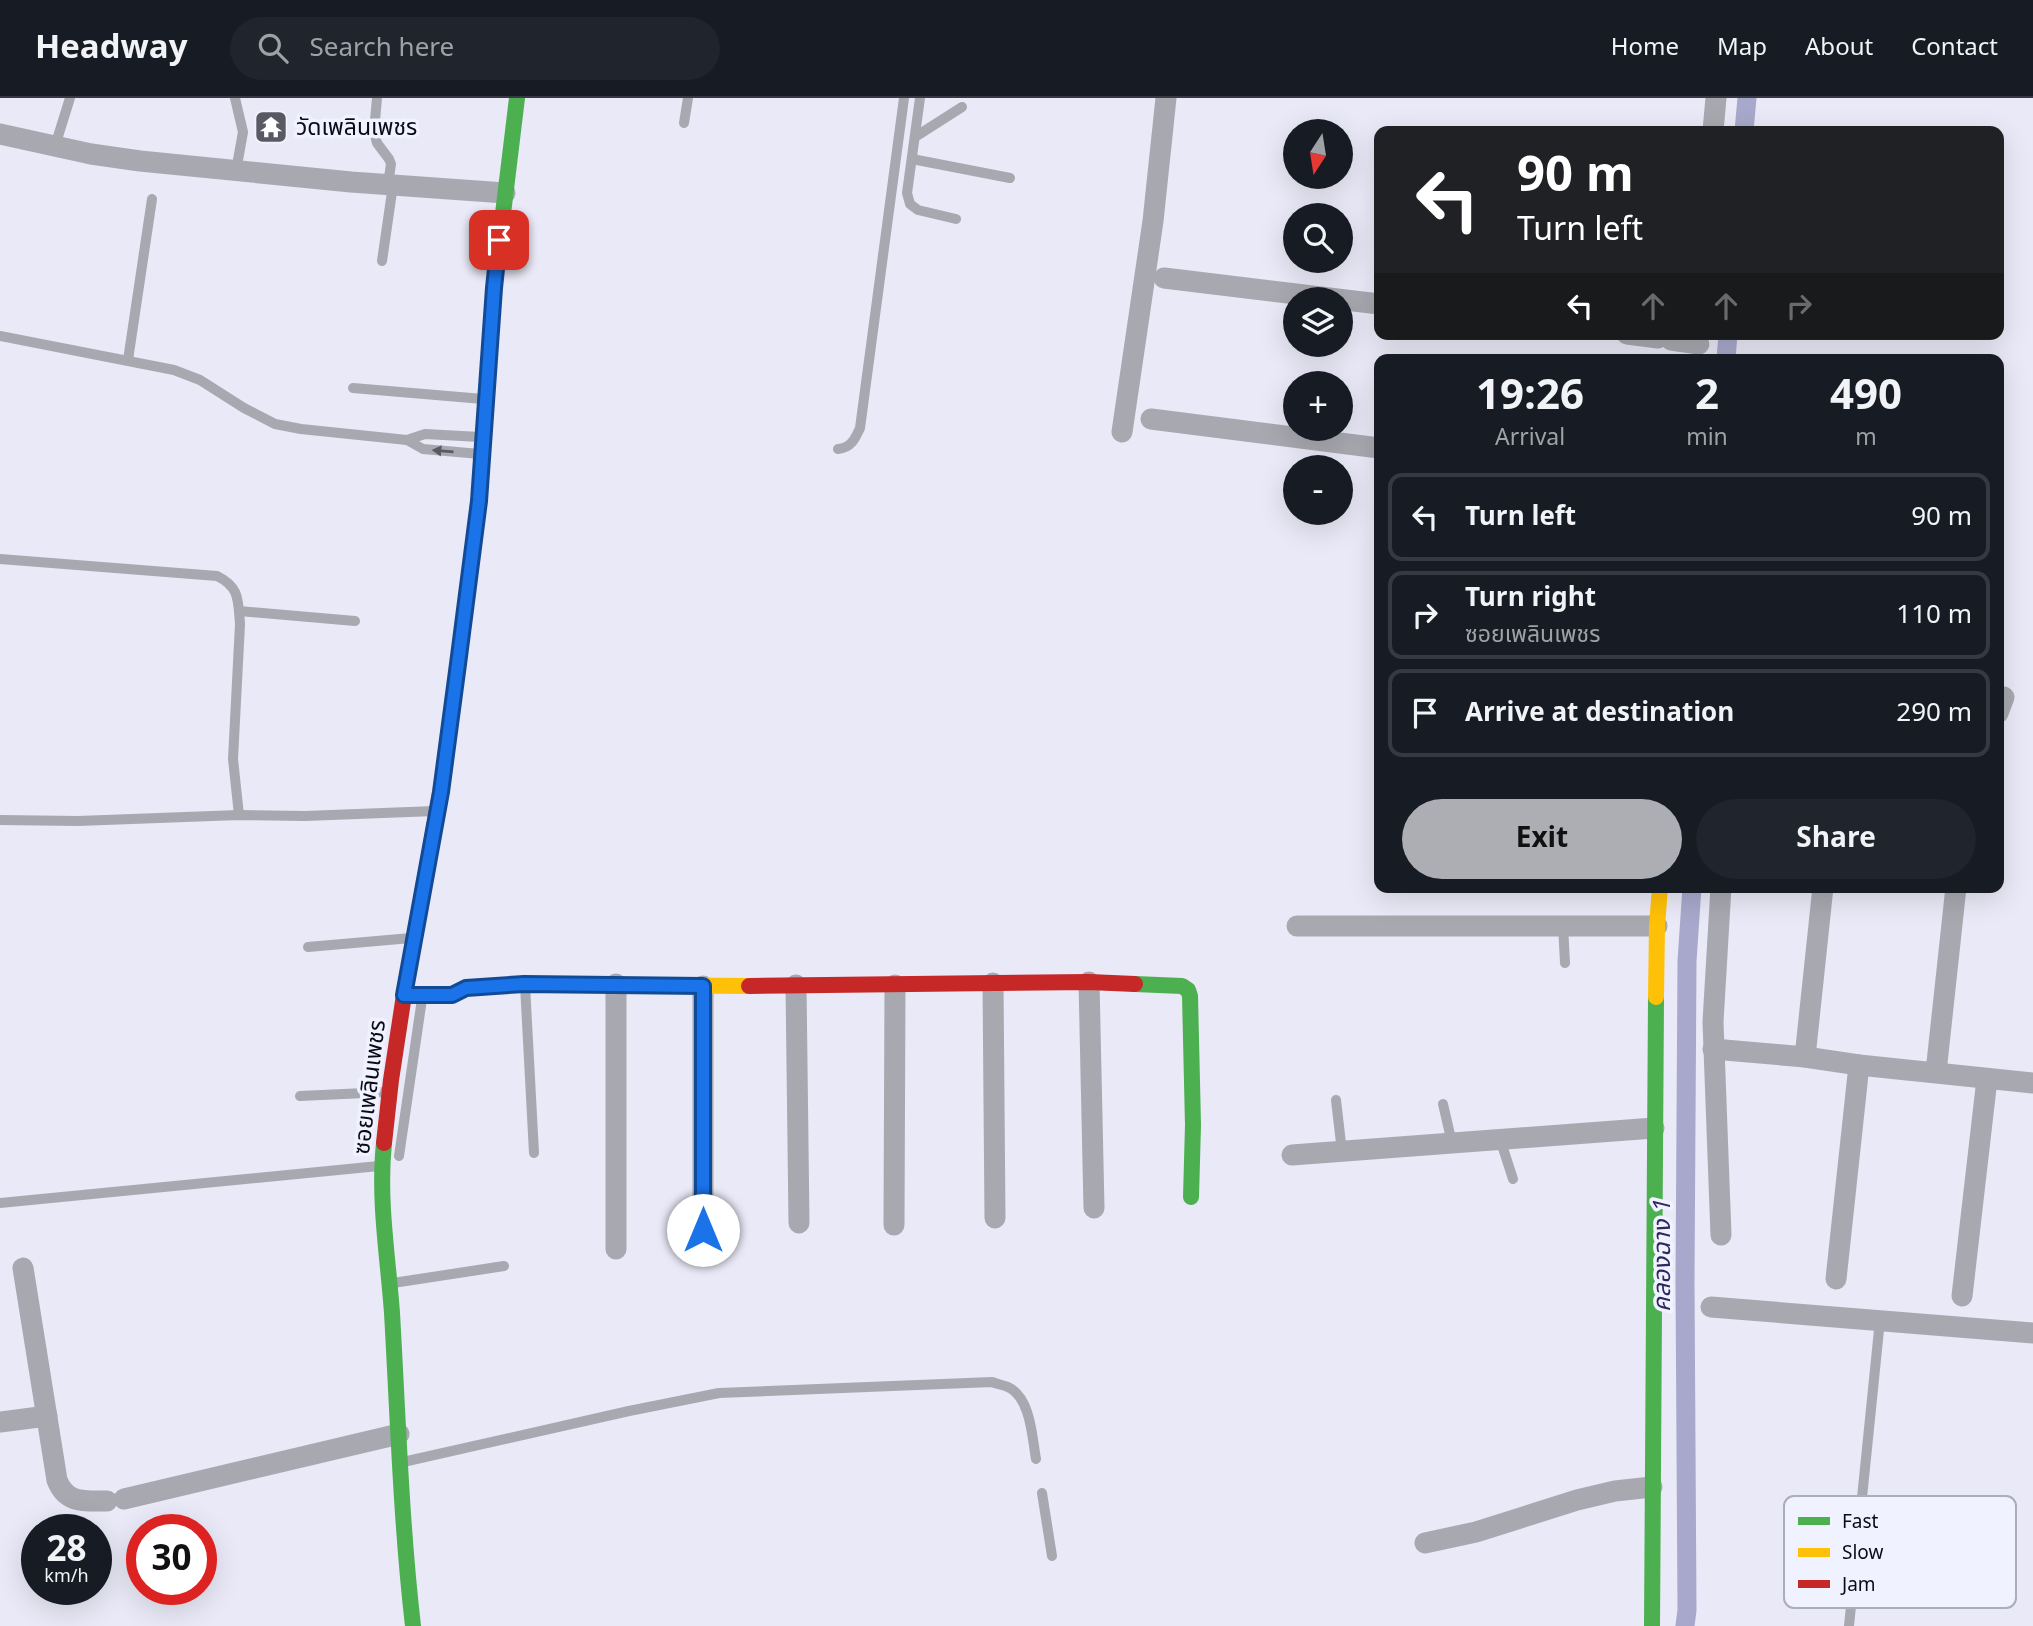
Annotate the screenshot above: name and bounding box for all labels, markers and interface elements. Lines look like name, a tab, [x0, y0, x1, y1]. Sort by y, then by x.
search box	[230, 17, 720, 80]
text: Headway	[35, 23, 188, 73]
text: Search here	[310, 28, 454, 68]
icon: search	[254, 29, 292, 67]
text: Home	[1611, 30, 1679, 66]
text: Map	[1717, 30, 1767, 66]
text: About	[1805, 30, 1873, 66]
text: Contact	[1911, 30, 1998, 66]
temple icon: วัดเพลินเพชร	[252, 108, 290, 146]
place label: วัดเพลินเพชร	[296, 111, 417, 145]
north arrow	[1283, 119, 1353, 189]
map controls	[1283, 119, 1353, 525]
text: 90 m	[1517, 139, 1634, 213]
icon: left	[1402, 154, 1493, 245]
button: search	[1283, 203, 1353, 273]
text: Turn left	[1517, 206, 1643, 254]
pin	[469, 210, 529, 270]
icon: arrive	[480, 221, 518, 259]
button: layers	[1283, 287, 1353, 357]
icon: left	[1561, 287, 1599, 325]
icon: ahead	[1634, 287, 1672, 325]
icon: ahead	[1707, 287, 1745, 325]
icon: right	[1780, 287, 1818, 325]
text: 19:26	[1476, 364, 1584, 428]
text: 2	[1695, 364, 1719, 428]
text: 490	[1830, 364, 1902, 428]
button: +	[1283, 371, 1353, 441]
text: Arrival	[1495, 421, 1565, 455]
text: min	[1686, 421, 1728, 455]
text: m	[1855, 421, 1877, 455]
one-way arrow	[432, 445, 454, 456]
button: −	[1283, 455, 1353, 525]
text: Turn left	[1465, 497, 1576, 537]
text: 90 m	[1911, 497, 1972, 537]
icon: left	[1406, 498, 1444, 536]
text: Turn right	[1465, 578, 1596, 618]
text: 110 m	[1896, 595, 1972, 635]
icon: right	[1406, 596, 1444, 634]
text: ซอยเพลินเพชร	[1465, 618, 1600, 652]
text: Arrive at destination	[1465, 693, 1734, 733]
text: 290 m	[1896, 693, 1972, 733]
icon: arrive	[1406, 694, 1444, 732]
button: Exit	[1402, 799, 1682, 879]
button: Share	[1696, 799, 1976, 879]
street label: ซอยเพลินเพชร	[345, 1018, 395, 1156]
position arrow	[666, 1193, 740, 1267]
water label: คลองฉาง 1	[1645, 1200, 1681, 1312]
legend	[1784, 1496, 2016, 1608]
text: Fast	[1842, 1508, 1879, 1537]
speed limit sign: 30	[126, 1514, 217, 1605]
text: 28	[46, 1524, 87, 1577]
text: Slow	[1842, 1539, 1883, 1568]
text: km/h	[44, 1563, 89, 1590]
text: Jam	[1840, 1571, 1876, 1600]

